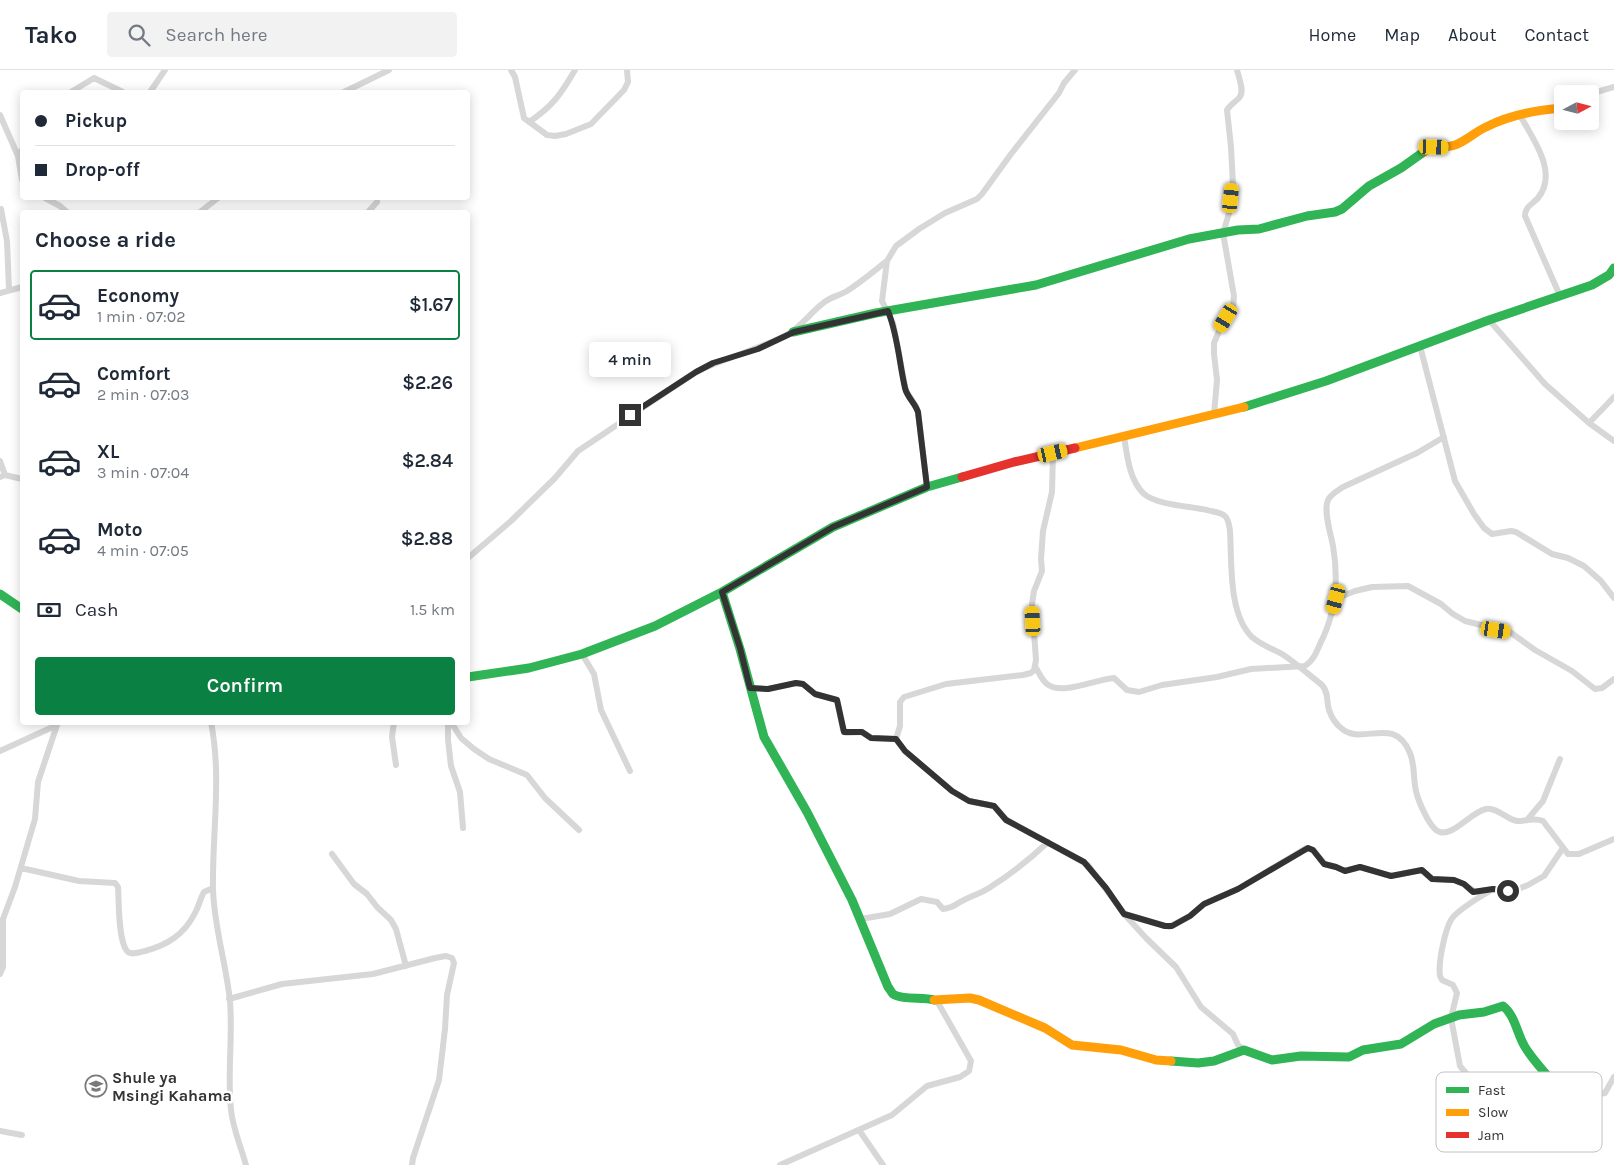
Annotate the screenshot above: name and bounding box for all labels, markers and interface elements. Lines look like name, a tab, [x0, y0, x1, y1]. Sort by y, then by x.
search box	[107, 12, 457, 57]
text: Tako	[25, 21, 77, 49]
icon: search	[125, 21, 153, 49]
text: Search here	[165, 24, 268, 46]
text: Home	[1308, 24, 1356, 46]
text: Map	[1384, 24, 1420, 46]
text: About	[1448, 24, 1497, 46]
text: Contact	[1525, 24, 1589, 46]
north arrow	[1554, 85, 1599, 130]
map controls	[1554, 85, 1599, 130]
text: Pickup	[65, 110, 127, 132]
car	[1418, 139, 1449, 155]
text: Drop-off	[65, 159, 140, 181]
car	[1221, 182, 1240, 214]
text: Choose a ride	[35, 227, 176, 253]
icon: car	[37, 283, 82, 328]
text: Economy	[97, 285, 179, 307]
text: $1.67	[409, 294, 453, 316]
car	[1211, 301, 1240, 335]
text: 1 min · 07:02	[97, 307, 185, 326]
callout: 4 min	[589, 342, 671, 378]
text: 4 min	[608, 350, 652, 369]
icon: car	[37, 361, 82, 406]
text: Comfort	[97, 363, 171, 385]
text: $2.26	[402, 372, 453, 394]
text: 2 min · 07:03	[97, 385, 190, 404]
route end	[619, 404, 641, 426]
icon: car	[37, 439, 82, 484]
text: XL	[97, 441, 119, 463]
car	[1036, 442, 1069, 464]
text: $2.84	[402, 450, 453, 472]
text: 3 min · 07:04	[97, 463, 189, 482]
icon: car	[37, 517, 82, 562]
text: Moto	[97, 519, 143, 541]
text: $2.88	[401, 528, 453, 550]
text: 4 min · 07:05	[97, 541, 189, 560]
car	[1324, 583, 1347, 615]
icon: cash	[35, 596, 63, 624]
text: Cash	[75, 599, 119, 621]
text: 1.5 km	[410, 600, 455, 619]
car	[1024, 606, 1041, 636]
car	[1480, 620, 1511, 640]
button: Confirm	[35, 657, 455, 715]
route start	[1497, 880, 1519, 902]
place label: Shule ya Msingi Kahama	[112, 1068, 232, 1105]
legend	[1436, 1072, 1602, 1152]
school or university icon: Shule ya Msingi Kahama	[84, 1074, 108, 1098]
text: Fast	[1478, 1082, 1505, 1099]
text: Slow	[1478, 1104, 1508, 1121]
text: Jam	[1478, 1127, 1504, 1144]

